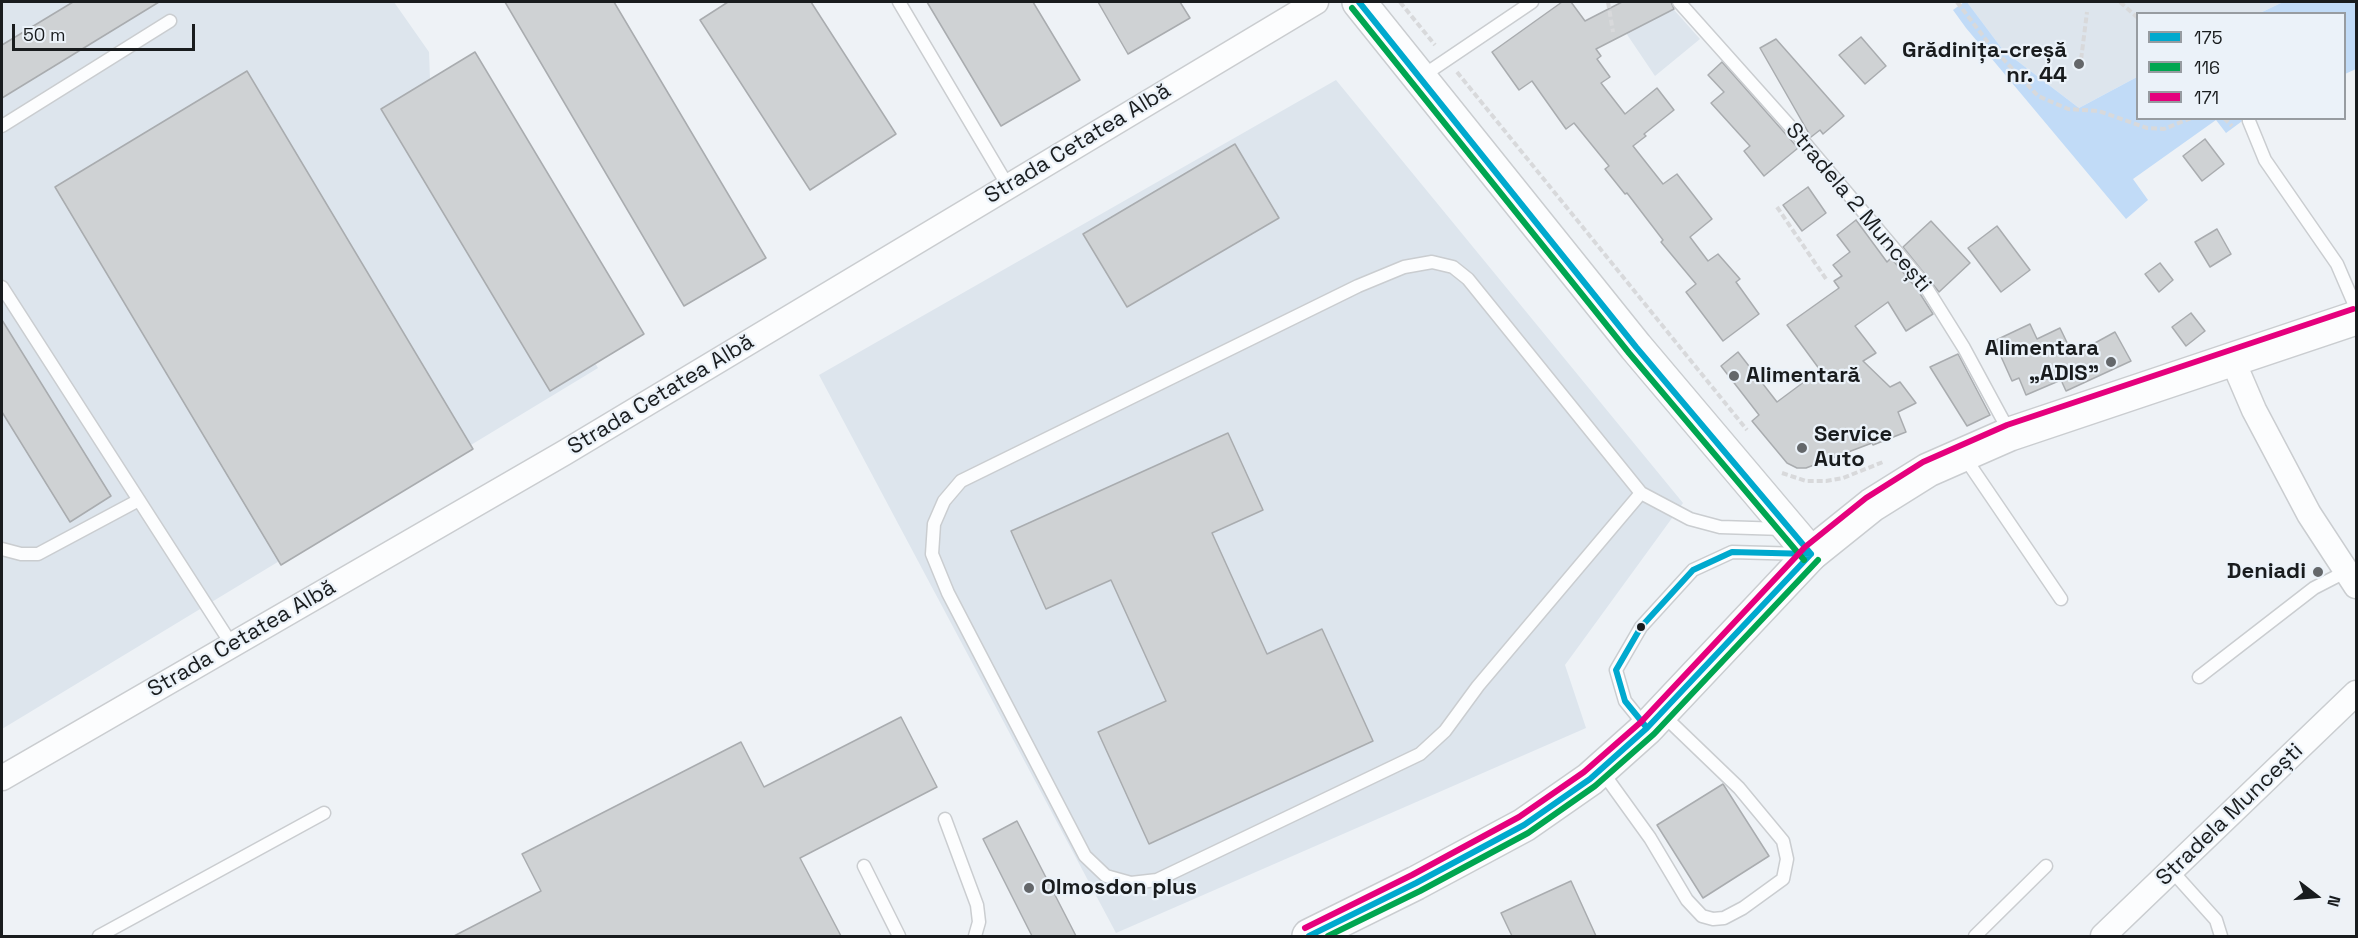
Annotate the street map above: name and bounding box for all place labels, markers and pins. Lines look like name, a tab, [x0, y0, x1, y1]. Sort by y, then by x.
place label: Grădinița-creșă nr. 44	[1902, 38, 2067, 90]
marker: Grădinița-creșă nr. 44	[2072, 57, 2086, 71]
place label: Alimentara „ADIS”	[1985, 336, 2099, 388]
marker: Alimentara „ADIS”	[2104, 355, 2118, 369]
place label: Alimentară	[1746, 363, 1860, 389]
marker: Alimentară	[1727, 369, 1741, 383]
place label: Service Auto	[1814, 422, 1892, 474]
marker: Service Auto	[1795, 441, 1809, 455]
place label: Deniadi	[2227, 559, 2306, 585]
marker: Deniadi	[2311, 565, 2325, 579]
unlabelled marker	[1635, 621, 1647, 633]
place label: Olmosdon plus	[1041, 875, 1197, 901]
marker: Olmosdon plus	[1022, 881, 1036, 895]

